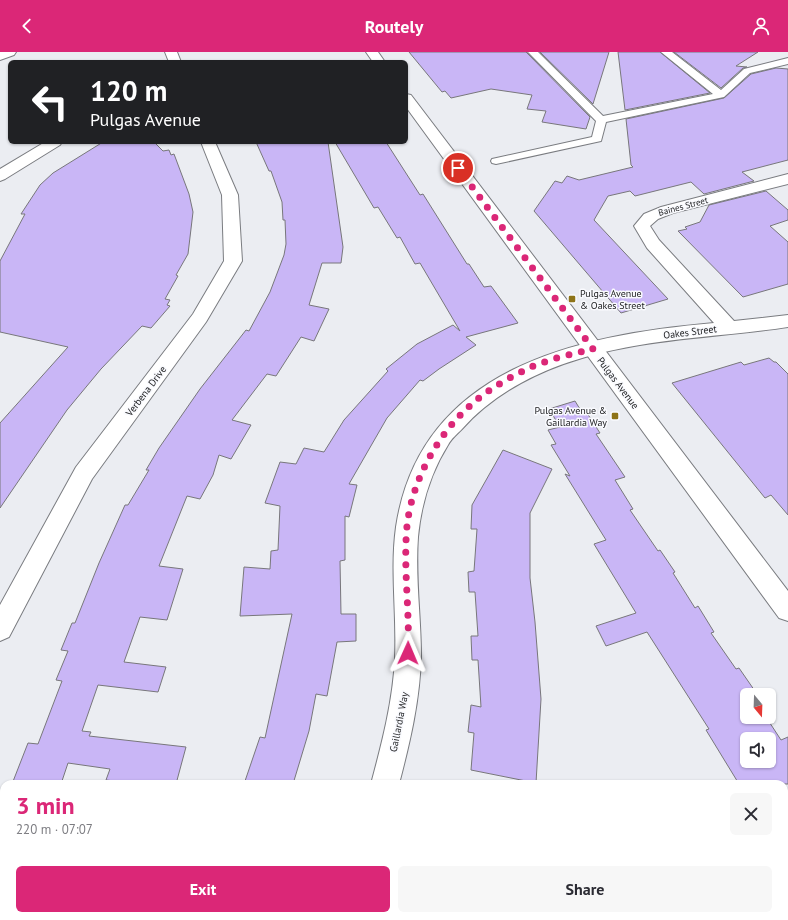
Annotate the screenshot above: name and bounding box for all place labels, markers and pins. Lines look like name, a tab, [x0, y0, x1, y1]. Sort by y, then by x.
pin	[441, 151, 475, 185]
place label: Pulgas Avenue & Oakes Street	[580, 287, 645, 312]
marker: Pulgas Avenue & Oakes Street	[567, 294, 577, 304]
place label: Pulgas Avenue & Gaillardia Way	[535, 404, 607, 429]
marker: Pulgas Avenue & Gaillardia Way	[610, 411, 620, 421]

